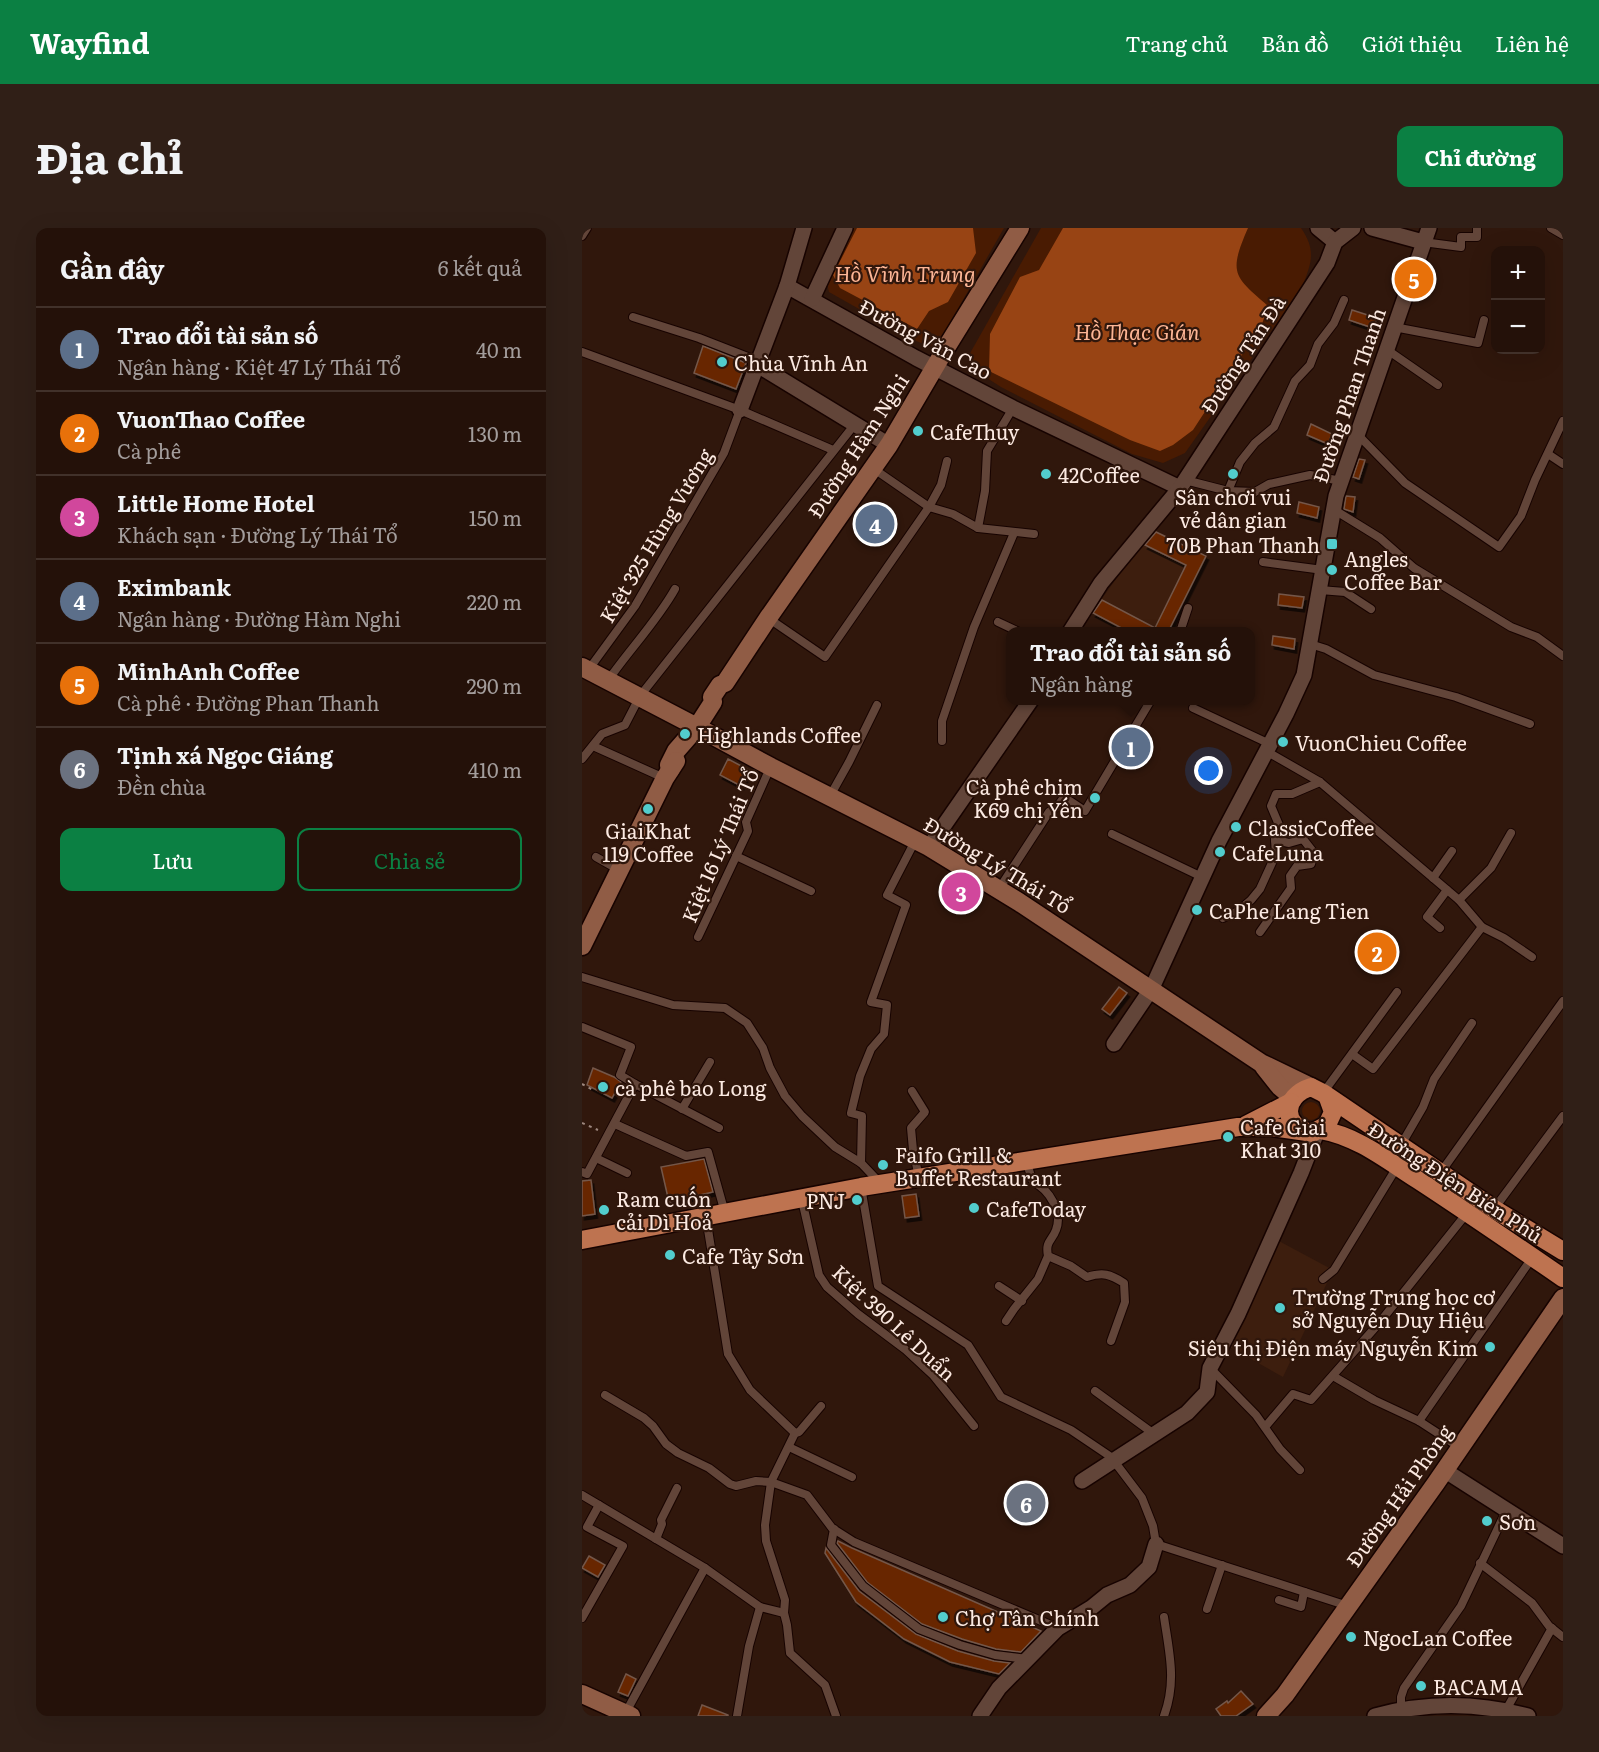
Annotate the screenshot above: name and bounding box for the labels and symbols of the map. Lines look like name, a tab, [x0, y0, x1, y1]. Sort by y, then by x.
pin: 5	[1394, 256, 1434, 302]
water label: Hồ Vĩnh Trung	[834, 257, 976, 288]
street label: Đường Tản Đà	[1192, 289, 1292, 419]
street label: Đường Văn Cao	[854, 290, 998, 386]
street label: Đường Phan Thanh	[1304, 303, 1392, 487]
water label: Hồ Thạc Gián	[1075, 315, 1200, 346]
place label: Chùa Vĩnh An	[734, 347, 868, 377]
marker: Chùa Vĩnh An	[715, 355, 729, 369]
street label: Đường Hàm Nghi	[799, 367, 915, 523]
place label: CafeThuy	[930, 416, 1020, 446]
marker: CafeThuy	[911, 424, 925, 438]
street label: Kiệt 325 Hùng Vương	[591, 441, 719, 628]
place label: 42Coffee	[1058, 459, 1140, 489]
marker: 42Coffee	[1039, 467, 1053, 481]
marker: Sân chơi vui vẻ dân gian	[1226, 467, 1240, 481]
place label: Sân chơi vui vẻ dân gian	[1175, 481, 1292, 534]
pin: 4	[856, 502, 894, 546]
place label: 70B Phan Thanh	[1166, 529, 1320, 559]
marker: 70B Phan Thanh	[1325, 537, 1339, 551]
place label: Angles Coffee Bar	[1344, 543, 1442, 596]
marker: Angles Coffee Bar	[1325, 563, 1339, 577]
place label: Highlands Coffee	[697, 719, 861, 749]
pin: 1	[1112, 724, 1150, 770]
marker: Highlands Coffee	[678, 727, 692, 741]
place label: VuonChieu Coffee	[1295, 727, 1467, 757]
marker: VuonChieu Coffee	[1276, 735, 1290, 749]
your location	[1194, 756, 1223, 785]
street label: Kiệt 16 Lý Thái Tổ	[673, 763, 765, 927]
place label: Cà phê chim K69 chị Yến	[966, 771, 1083, 824]
marker: Cà phê chim K69 chị Yến	[1088, 791, 1102, 805]
marker: GiaiKhat 119 Coffee	[641, 802, 655, 816]
street label: Đường Lý Thái Tổ	[919, 808, 1078, 920]
place label: ClassicCoffee	[1248, 812, 1374, 842]
place label: GiaiKhat 119 Coffee	[602, 815, 694, 868]
marker: ClassicCoffee	[1229, 820, 1243, 834]
place label: CafeLuna	[1232, 837, 1324, 867]
marker: CafeLuna	[1213, 845, 1227, 859]
pin: 3	[942, 870, 980, 914]
place label: CaPhe Lang Tien	[1209, 895, 1369, 925]
marker: CaPhe Lang Tien	[1190, 903, 1204, 917]
pin: 2	[1358, 930, 1396, 974]
place label: cà phê bao Long	[615, 1072, 767, 1102]
marker: cà phê bao Long	[596, 1080, 610, 1094]
place label: Cafe Giai Khat 310	[1240, 1111, 1326, 1164]
street label: Đường Điện Biên Phủ	[1363, 1113, 1550, 1249]
marker: Cafe Giai Khat 310	[1221, 1130, 1235, 1144]
place label: Faifo Grill & Buffet Restaurant	[895, 1139, 1062, 1192]
marker: Faifo Grill & Buffet Restaurant	[876, 1158, 890, 1172]
place label: Ram cuốn cải Dì Hoả	[616, 1183, 713, 1236]
place label: PNJ	[806, 1185, 845, 1215]
marker: PNJ	[850, 1193, 864, 1207]
place label: CafeToday	[986, 1193, 1086, 1223]
marker: CafeToday	[967, 1201, 981, 1215]
marker: Ram cuốn cải Dì Hoả	[597, 1203, 611, 1217]
place label: Cafe Tây Sơn	[682, 1240, 804, 1270]
marker: Cafe Tây Sơn	[663, 1248, 677, 1262]
street label: Kiệt 390 Lê Duẩn	[826, 1257, 964, 1387]
place label: Trường Trung học cơ sở Nguyễn Duy Hiệu	[1292, 1281, 1496, 1334]
marker: Trường Trung học cơ sở Nguyễn Duy Hiệu	[1273, 1301, 1287, 1315]
place label: Siêu thị Điện máy Nguyễn Kim	[1188, 1332, 1478, 1362]
marker: Siêu thị Điện máy Nguyễn Kim	[1483, 1340, 1497, 1354]
street label: Đường Hải Phòng	[1337, 1417, 1459, 1573]
pin: 6	[1006, 1480, 1046, 1526]
place label: Sơn	[1499, 1506, 1536, 1536]
marker: Sơn	[1480, 1514, 1494, 1528]
place label: Chợ Tân Chính	[955, 1602, 1100, 1632]
marker: Chợ Tân Chính	[936, 1610, 950, 1624]
place label: NgocLan Coffee	[1363, 1622, 1512, 1652]
marker: NgocLan Coffee	[1344, 1630, 1358, 1644]
place label: BACAMA	[1433, 1671, 1524, 1701]
marker: BACAMA	[1414, 1679, 1428, 1693]

